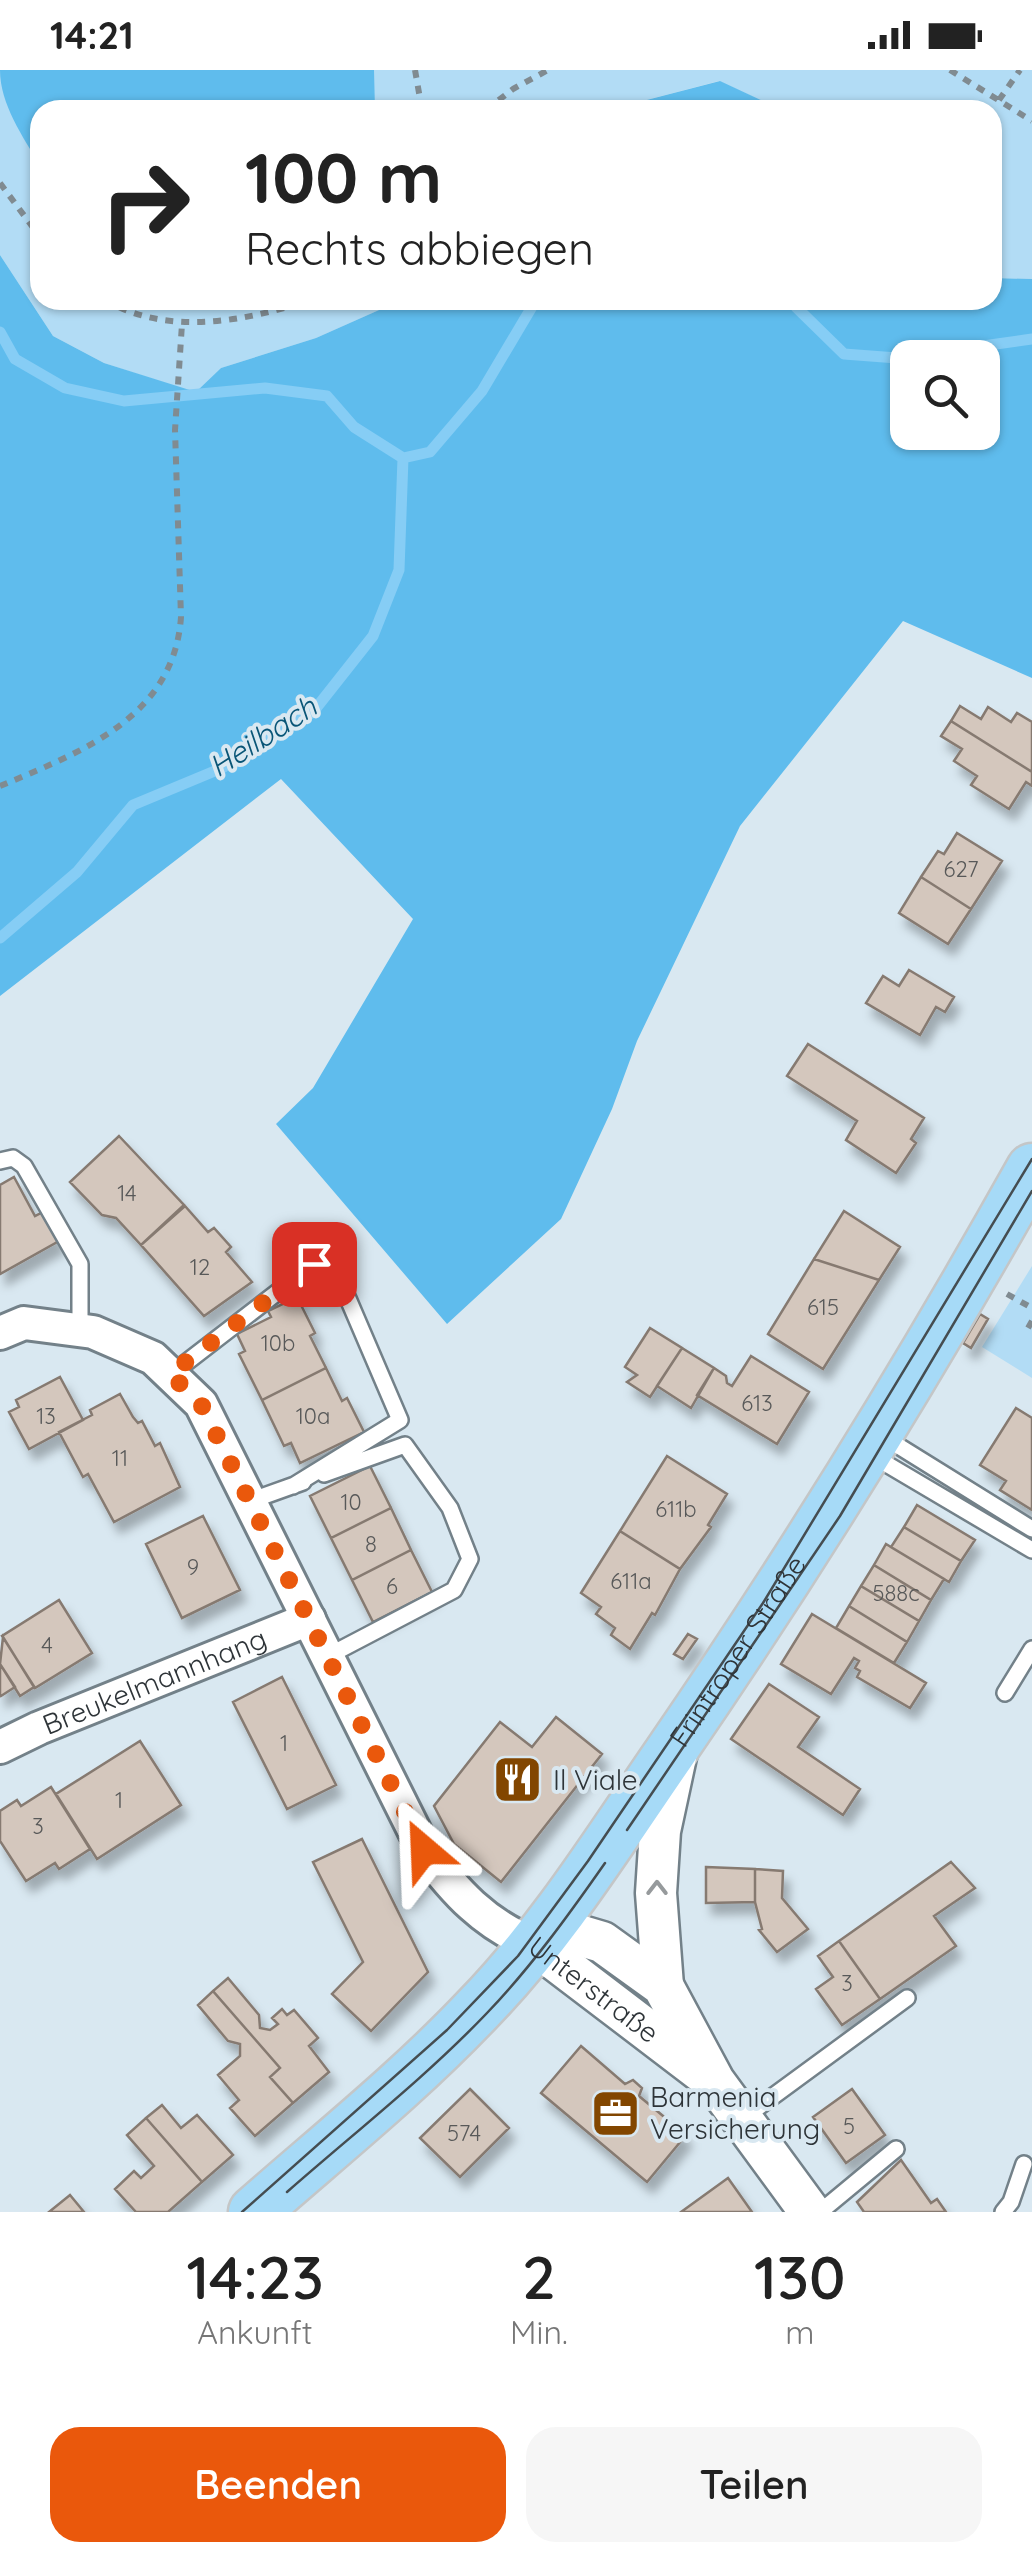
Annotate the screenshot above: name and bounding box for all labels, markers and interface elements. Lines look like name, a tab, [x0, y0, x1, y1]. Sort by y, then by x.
text: 14:21	[50, 11, 134, 59]
text: 100 m	[245, 133, 442, 221]
icon: right	[80, 140, 210, 270]
text: Rechts abbiegen	[245, 220, 594, 276]
map controls	[890, 340, 1000, 450]
button: search	[890, 340, 1000, 450]
water label: Heilbach	[201, 687, 324, 785]
house number: 627	[944, 855, 978, 883]
house number: 14	[117, 1179, 137, 1207]
pin	[272, 1222, 357, 1307]
icon: arrive	[287, 1237, 342, 1292]
house number: 12	[190, 1253, 210, 1281]
house number: 615	[807, 1293, 839, 1321]
house number: 10b	[261, 1329, 295, 1357]
house number: 613	[741, 1389, 773, 1417]
house number: 13	[36, 1402, 56, 1430]
house number: 10a	[296, 1402, 330, 1430]
house number: 11	[112, 1444, 128, 1472]
house number: 10	[340, 1488, 362, 1516]
house number: 611b	[655, 1495, 697, 1523]
house number: 8	[365, 1530, 377, 1558]
street label: Frintroper Straße	[661, 1549, 813, 1753]
house number: 9	[187, 1553, 199, 1581]
house number: 611a	[610, 1567, 652, 1595]
house number: 6	[386, 1572, 398, 1600]
house number: 588c	[872, 1579, 920, 1607]
street label: Breukelmannhang	[37, 1620, 271, 1742]
house number: 4	[41, 1631, 53, 1659]
house number: 1	[280, 1729, 288, 1757]
restaurant icon: Il Viale	[492, 1754, 544, 1806]
place label: Il Viale	[553, 1762, 638, 1797]
house number: 1	[115, 1786, 123, 1814]
position arrow	[372, 1798, 476, 1902]
house number: 3	[32, 1812, 44, 1840]
one-way arrow	[646, 1880, 668, 1896]
street label: Unterstraße	[522, 1928, 666, 2050]
house number: 3	[841, 1969, 853, 1997]
place label: Barmenia Versicherung	[650, 2079, 820, 2146]
office icon: Barmenia Versicherung	[589, 2087, 641, 2139]
house number: 5	[843, 2112, 855, 2140]
house number: 574	[447, 2119, 481, 2147]
text: 14:23	[186, 2239, 324, 2314]
text: 2	[522, 2239, 556, 2314]
text: 130	[754, 2239, 846, 2314]
text: Ankunft	[197, 2312, 313, 2352]
text: Min.	[510, 2312, 568, 2352]
text: m	[785, 2312, 814, 2352]
button: Beenden	[50, 2427, 506, 2542]
button: Teilen	[526, 2427, 982, 2542]

